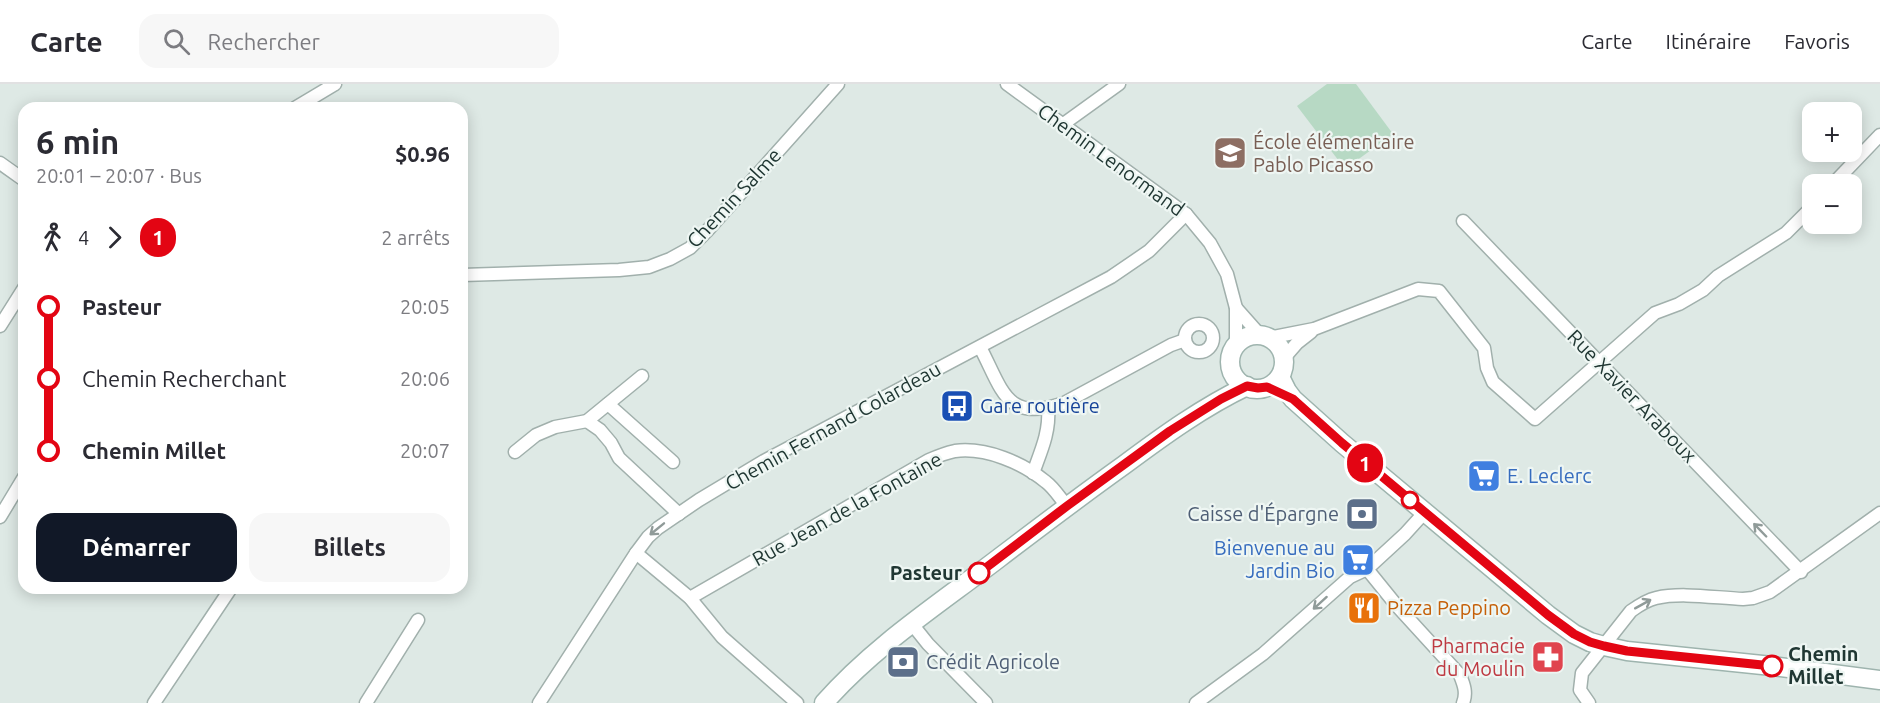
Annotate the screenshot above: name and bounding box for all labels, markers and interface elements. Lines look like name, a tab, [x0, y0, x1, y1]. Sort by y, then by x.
search box	[139, 14, 559, 68]
icon: search	[160, 25, 193, 58]
text: Carte	[30, 26, 103, 57]
text: Rechercher	[208, 29, 320, 54]
text: Carte	[1581, 29, 1633, 53]
text: Itinéraire	[1666, 29, 1751, 53]
text: Favoris	[1784, 29, 1850, 53]
street label: Chemin Lenormand	[1034, 99, 1189, 220]
map controls	[1802, 102, 1862, 234]
button: +	[1802, 102, 1862, 162]
text: 6 min	[36, 123, 119, 160]
place label: École élémentaire Pablo Picasso	[1253, 130, 1415, 176]
school or university icon: École élémentaire Pablo Picasso	[1212, 135, 1248, 171]
text: $0.96	[395, 141, 450, 166]
street label: Chemin Salme	[682, 143, 785, 252]
text: 20:01 – 20:07 · Bus	[36, 164, 202, 187]
button: −	[1802, 174, 1862, 234]
icon: walk	[36, 221, 69, 254]
icon: forward	[98, 221, 131, 254]
text: 1	[152, 225, 164, 249]
text: 4	[78, 226, 89, 249]
text: 2 arrêts	[381, 226, 450, 249]
text: Pasteur	[82, 294, 162, 319]
text: 20:05	[400, 295, 450, 318]
street label: Rue Xavier Araboux	[1563, 325, 1702, 467]
street label: Chemin Fernand Colardeau	[721, 357, 945, 494]
text: Chemin Recherchant	[82, 366, 287, 391]
text: 20:06	[400, 367, 450, 390]
bus stop icon: Gare routière	[939, 388, 975, 424]
place label: Gare routière	[980, 394, 1100, 417]
text: Chemin Millet	[82, 438, 226, 463]
text: 20:07	[400, 439, 450, 462]
line badge: 1	[1346, 444, 1384, 482]
street label: Rue Jean de la Fontaine	[748, 447, 946, 570]
text: 1	[1359, 451, 1371, 475]
supermarket icon: E. Leclerc	[1466, 458, 1502, 494]
place label: E. Leclerc	[1507, 464, 1592, 487]
unlabelled marker	[1401, 491, 1419, 509]
bank icon: Caisse d'Épargne	[1344, 496, 1380, 532]
place label: Caisse d'Épargne	[1187, 502, 1339, 525]
button: Démarrer	[36, 513, 237, 582]
button: Billets	[249, 513, 450, 582]
one-way arrow	[1753, 522, 1767, 537]
one-way arrow	[649, 523, 665, 536]
place label: Bienvenue au Jardin Bio	[1214, 536, 1335, 582]
supermarket icon: Bienvenue au Jardin Bio	[1340, 542, 1376, 578]
place label: Pasteur	[890, 561, 963, 584]
marker: Pasteur	[968, 562, 990, 584]
restaurant icon: Pizza Peppino	[1346, 590, 1382, 626]
one-way arrow	[1313, 596, 1328, 610]
place label: Pizza Peppino	[1387, 596, 1511, 619]
one-way arrow	[1634, 598, 1651, 610]
place label: Pharmacie du Moulin	[1431, 634, 1525, 680]
pharmacy icon: Pharmacie du Moulin	[1530, 639, 1566, 675]
place label: Chemin Millet	[1788, 642, 1859, 688]
bank icon: Crédit Agricole	[885, 644, 921, 680]
place label: Crédit Agricole	[926, 650, 1060, 673]
marker: Chemin Millet	[1761, 655, 1783, 677]

